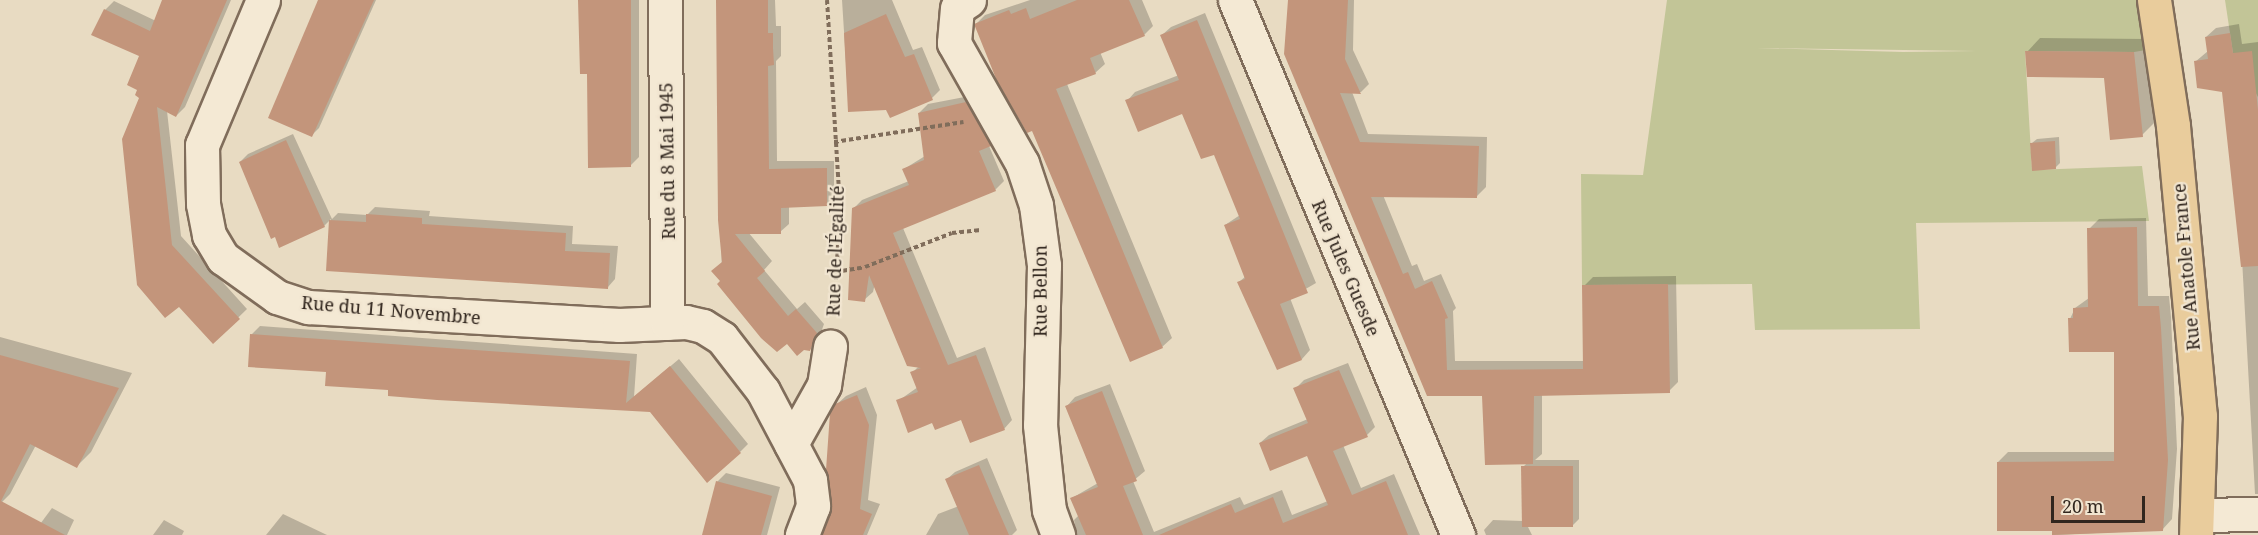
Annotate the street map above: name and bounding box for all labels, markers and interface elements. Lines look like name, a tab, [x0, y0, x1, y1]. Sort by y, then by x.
street label: Rue du 8 Mai 1945	[655, 82, 679, 240]
street label: Rue Anatole France	[2168, 183, 2204, 351]
street label: Rue de l'Égalité	[822, 185, 848, 317]
street label: Rue Jules Guesde	[1308, 197, 1384, 339]
street label: Rue Bellon	[1029, 245, 1051, 337]
street label: Rue du 11 Novembre	[300, 291, 482, 329]
scale bar	[2054, 484, 2148, 522]
text: 20 m	[2062, 494, 2104, 518]

